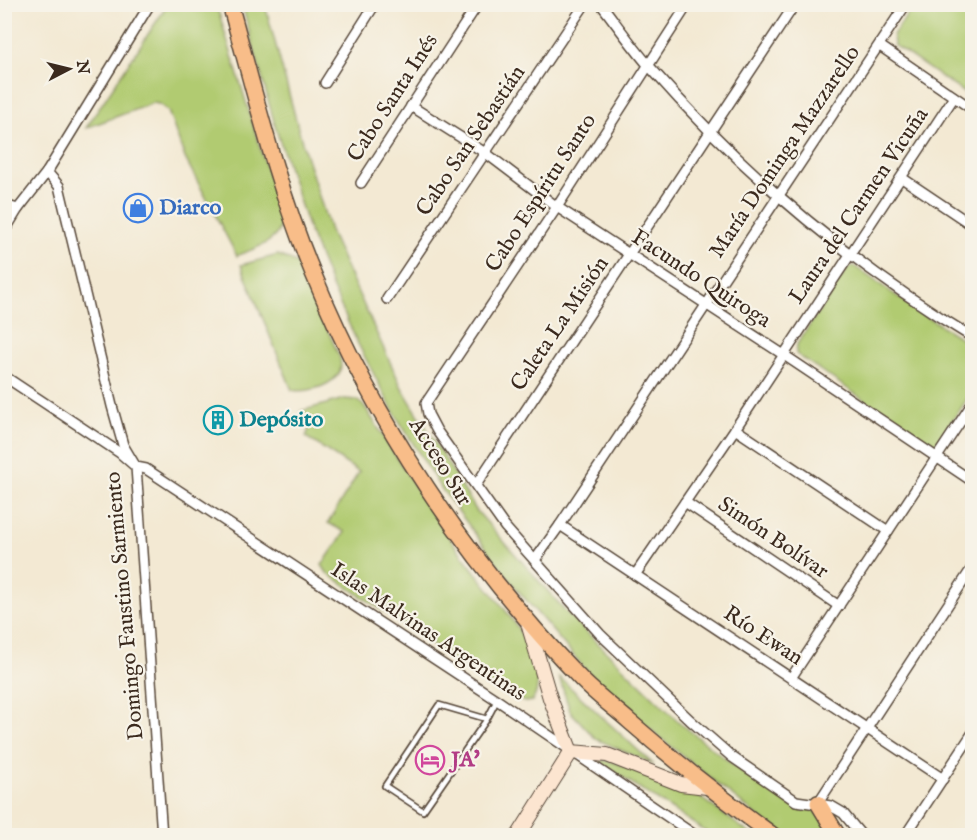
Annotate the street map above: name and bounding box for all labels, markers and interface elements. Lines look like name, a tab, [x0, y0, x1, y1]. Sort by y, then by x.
street label: Cabo Santa Inés	[341, 29, 445, 167]
north arrow	[39, 39, 99, 99]
street label: María Dominga Mazzarello	[703, 40, 867, 264]
text: N	[71, 58, 93, 76]
street label: Cabo San Sebastián	[410, 60, 532, 222]
street label: Laura del Carmen Vicuña	[783, 102, 935, 309]
street label: Cabo Espíritu Santo	[479, 108, 603, 278]
shop icon: Diarco	[122, 192, 154, 224]
place label: Diarco	[159, 194, 222, 222]
street label: Facundo Quiroga	[626, 223, 776, 335]
street label: Caleta La Misión	[505, 251, 616, 397]
building icon: Depósito	[202, 404, 234, 436]
place label: Depósito	[239, 406, 324, 434]
street label: Acceso Sur	[401, 412, 478, 511]
street label: Domingo Faustino Sarmiento	[99, 470, 151, 741]
street label: Simón Bolívar	[712, 491, 834, 585]
street label: Islas Malvinas Argentinas	[325, 556, 531, 708]
street label: Río Ewan	[718, 600, 808, 672]
hotel icon: JA'	[414, 744, 446, 776]
place label: JA'	[448, 746, 480, 774]

